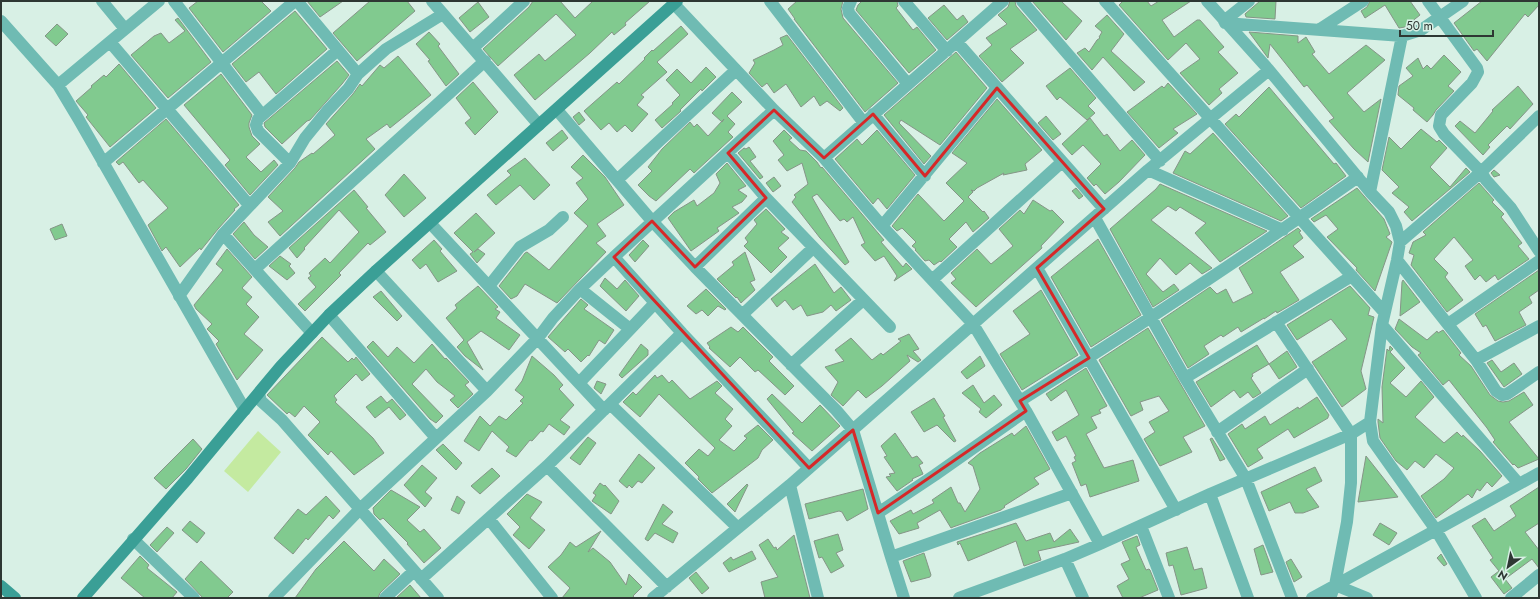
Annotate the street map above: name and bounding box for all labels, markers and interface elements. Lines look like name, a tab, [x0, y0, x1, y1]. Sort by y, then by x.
scale bar	[1400, 12, 1493, 38]
text: 50 m	[1406, 17, 1433, 35]
north arrow	[1488, 547, 1528, 587]
text: N	[1495, 566, 1511, 584]

